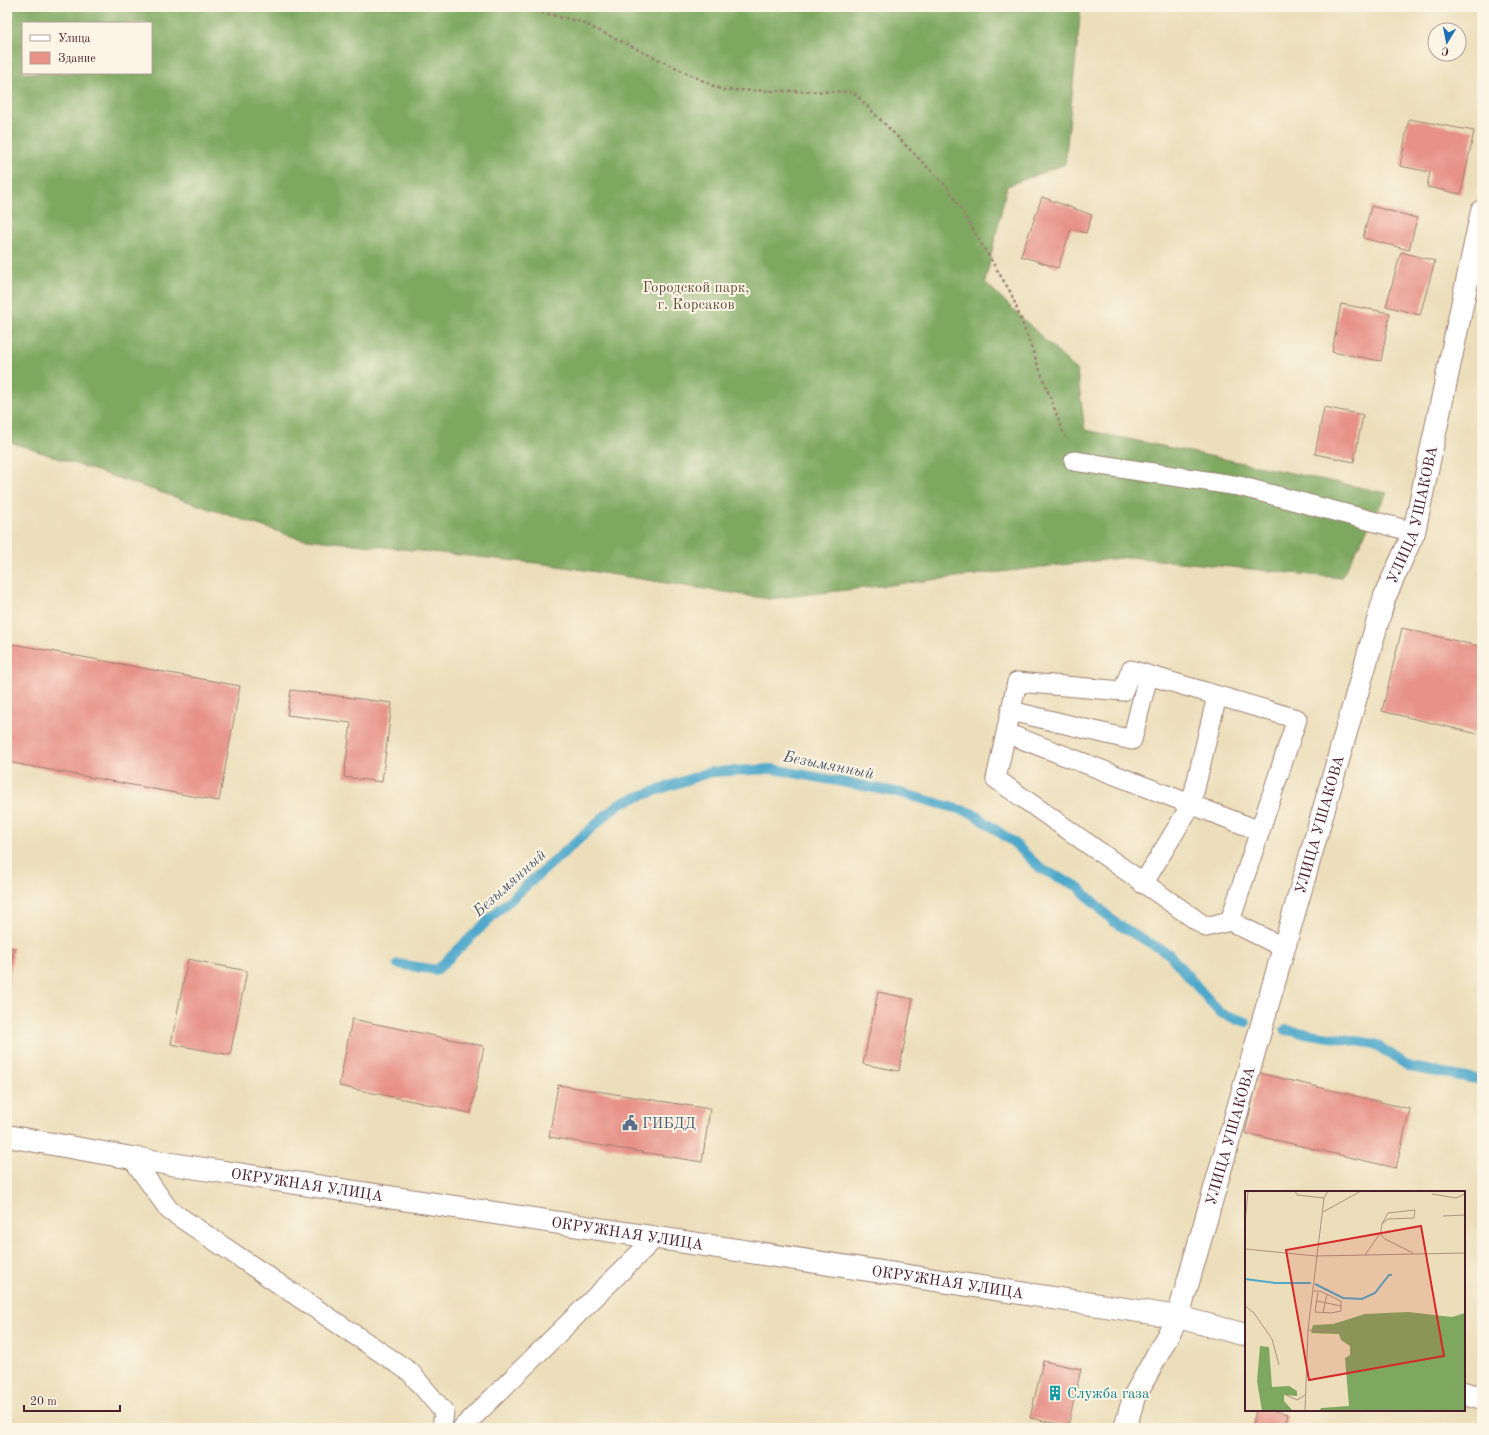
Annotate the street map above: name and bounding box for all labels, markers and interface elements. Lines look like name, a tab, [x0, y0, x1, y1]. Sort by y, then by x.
legend	[22, 22, 152, 74]
north arrow	[1427, 22, 1467, 62]
text: Улица	[58, 33, 91, 45]
text: С	[1441, 44, 1450, 56]
text: Здание	[58, 53, 96, 65]
park label: Городской парк, г. Корсаков	[642, 281, 750, 313]
street label: УЛИЦА УШАКОВА	[1386, 444, 1441, 586]
water label: Безымянный	[781, 749, 875, 783]
street label: УЛИЦА УШАКОВА	[1294, 753, 1348, 896]
water label: Безымянный	[470, 847, 550, 921]
street label: УЛИЦА УШАКОВА	[1204, 1065, 1259, 1207]
public building icon: ГИБДД	[621, 1114, 639, 1132]
place label: ГИБДД	[642, 1117, 696, 1132]
street label: ОКРУЖНАЯ УЛИЦА	[230, 1167, 384, 1205]
inset map	[1245, 1191, 1465, 1411]
street label: ОКРУЖНАЯ УЛИЦА	[550, 1216, 705, 1254]
street label: ОКРУЖНАЯ УЛИЦА	[870, 1265, 1025, 1303]
building icon: Служба газа	[1046, 1384, 1064, 1402]
scale bar	[24, 1387, 120, 1413]
place label: Служба газа	[1067, 1387, 1150, 1402]
text: 20 m	[30, 1396, 57, 1408]

